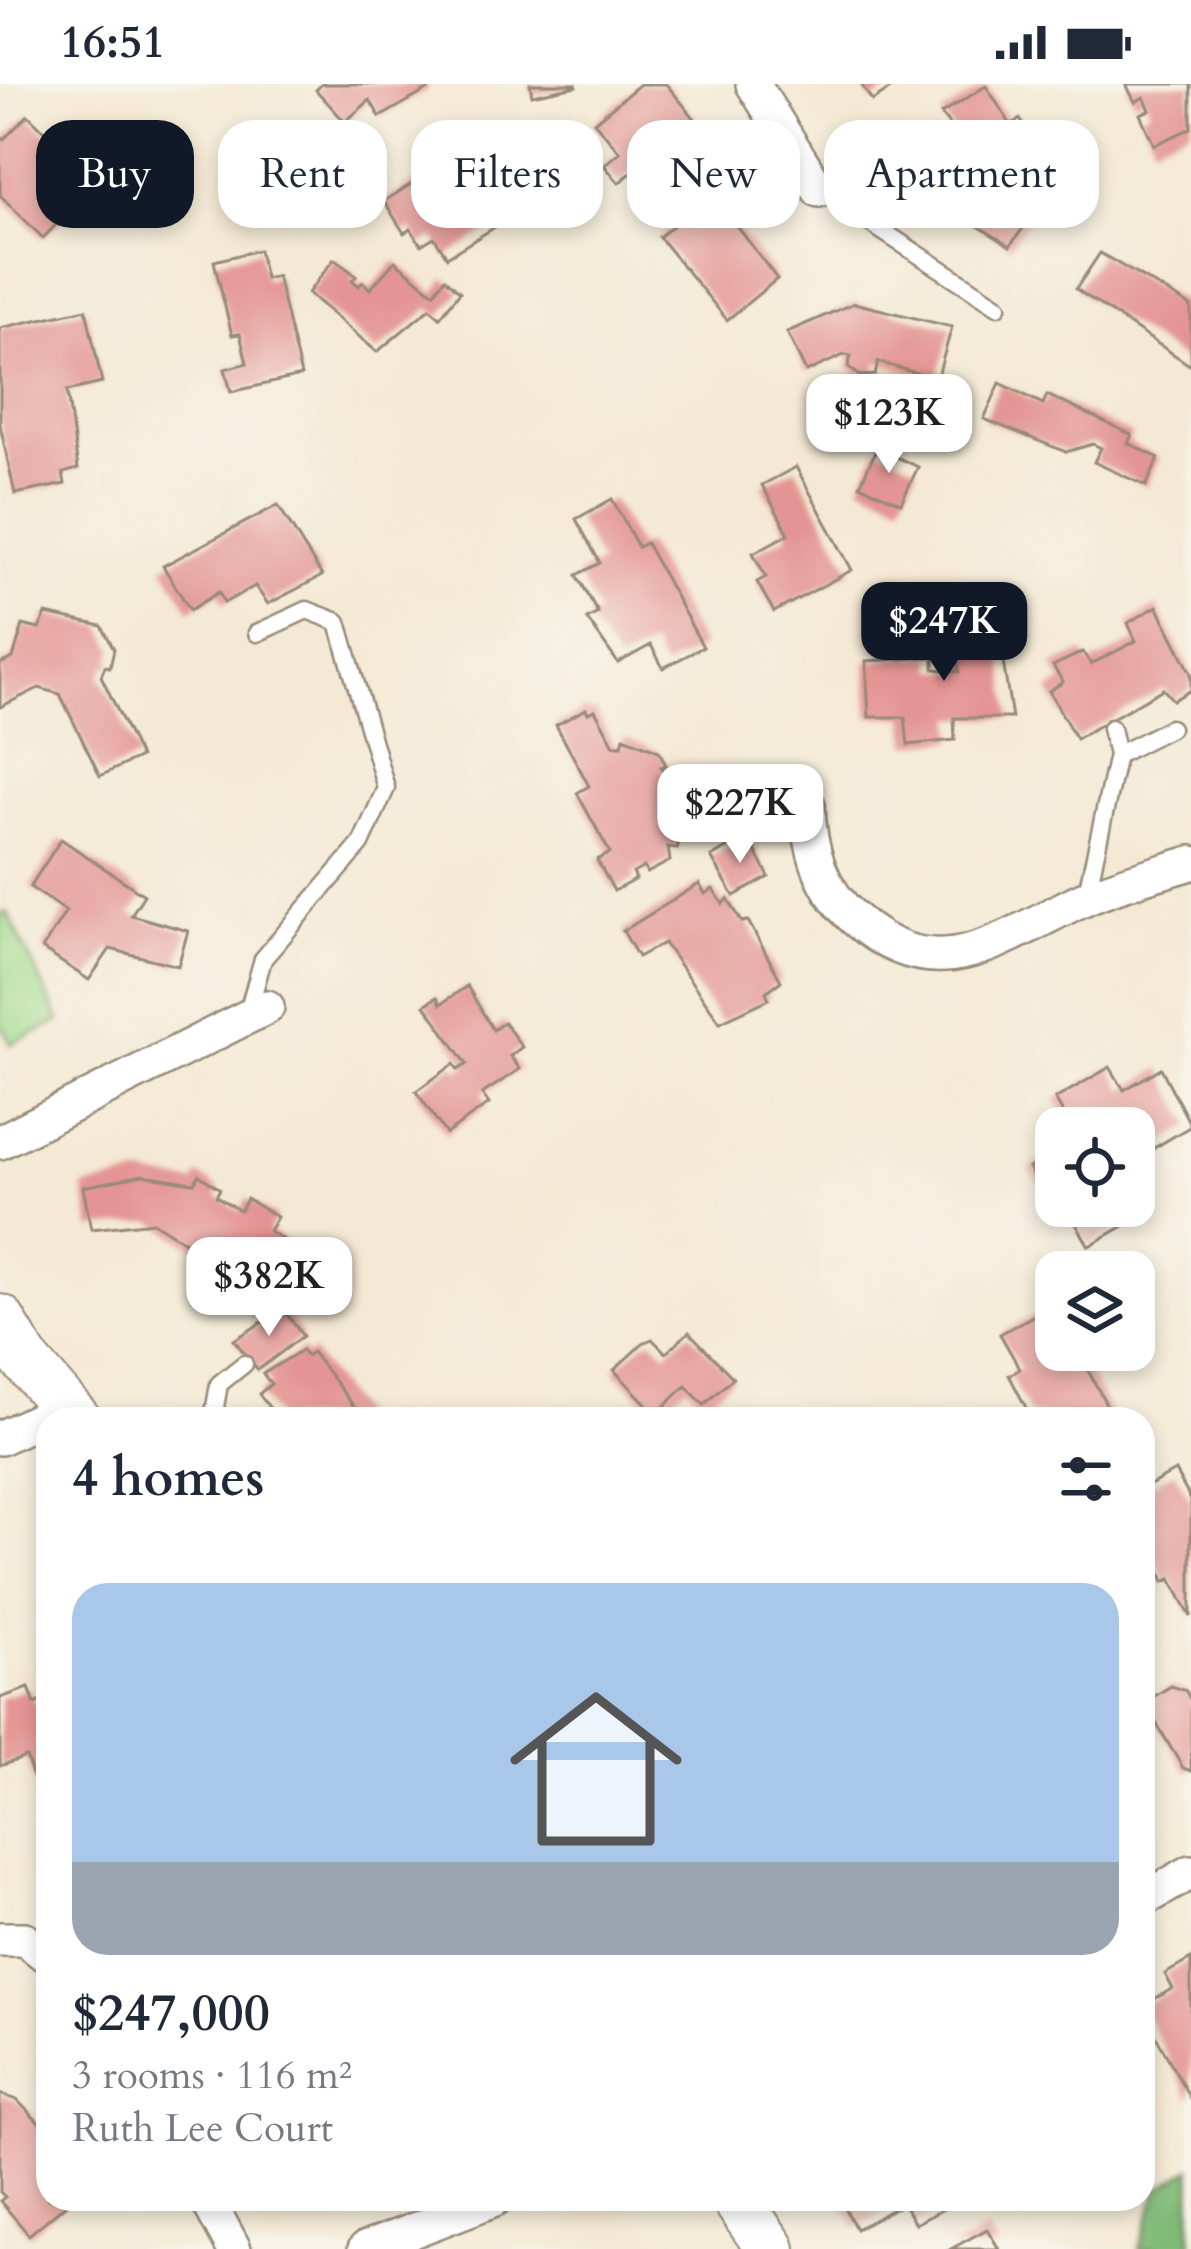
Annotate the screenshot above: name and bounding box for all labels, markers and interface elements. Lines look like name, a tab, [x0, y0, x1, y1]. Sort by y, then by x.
text: 16:51	[60, 12, 165, 73]
chip: Buy	[36, 120, 194, 228]
chip: Rent	[218, 120, 387, 228]
chip: Filters	[411, 120, 603, 228]
chip: New	[627, 120, 800, 228]
chip: Apartment	[824, 120, 1099, 228]
pin: $123K	[805, 374, 973, 476]
text: $123K	[833, 386, 945, 439]
pin: $247K	[860, 582, 1028, 684]
text: $247K	[888, 594, 1000, 647]
pin: $227K	[656, 764, 824, 866]
text: $227K	[684, 776, 796, 829]
map controls	[1035, 1107, 1155, 1371]
button: locate	[1035, 1107, 1155, 1227]
pin: $382K	[185, 1237, 353, 1339]
text: $382K	[213, 1249, 325, 1302]
button: layers	[1035, 1251, 1155, 1371]
text: 4 homes	[72, 1444, 264, 1514]
icon: filters	[1053, 1446, 1119, 1512]
icon: home	[488, 1661, 704, 1877]
text: $247,000	[72, 1979, 270, 2049]
text: 3 rooms · 116 m²	[72, 2049, 352, 2102]
text: Ruth Lee Court	[72, 2102, 333, 2155]

